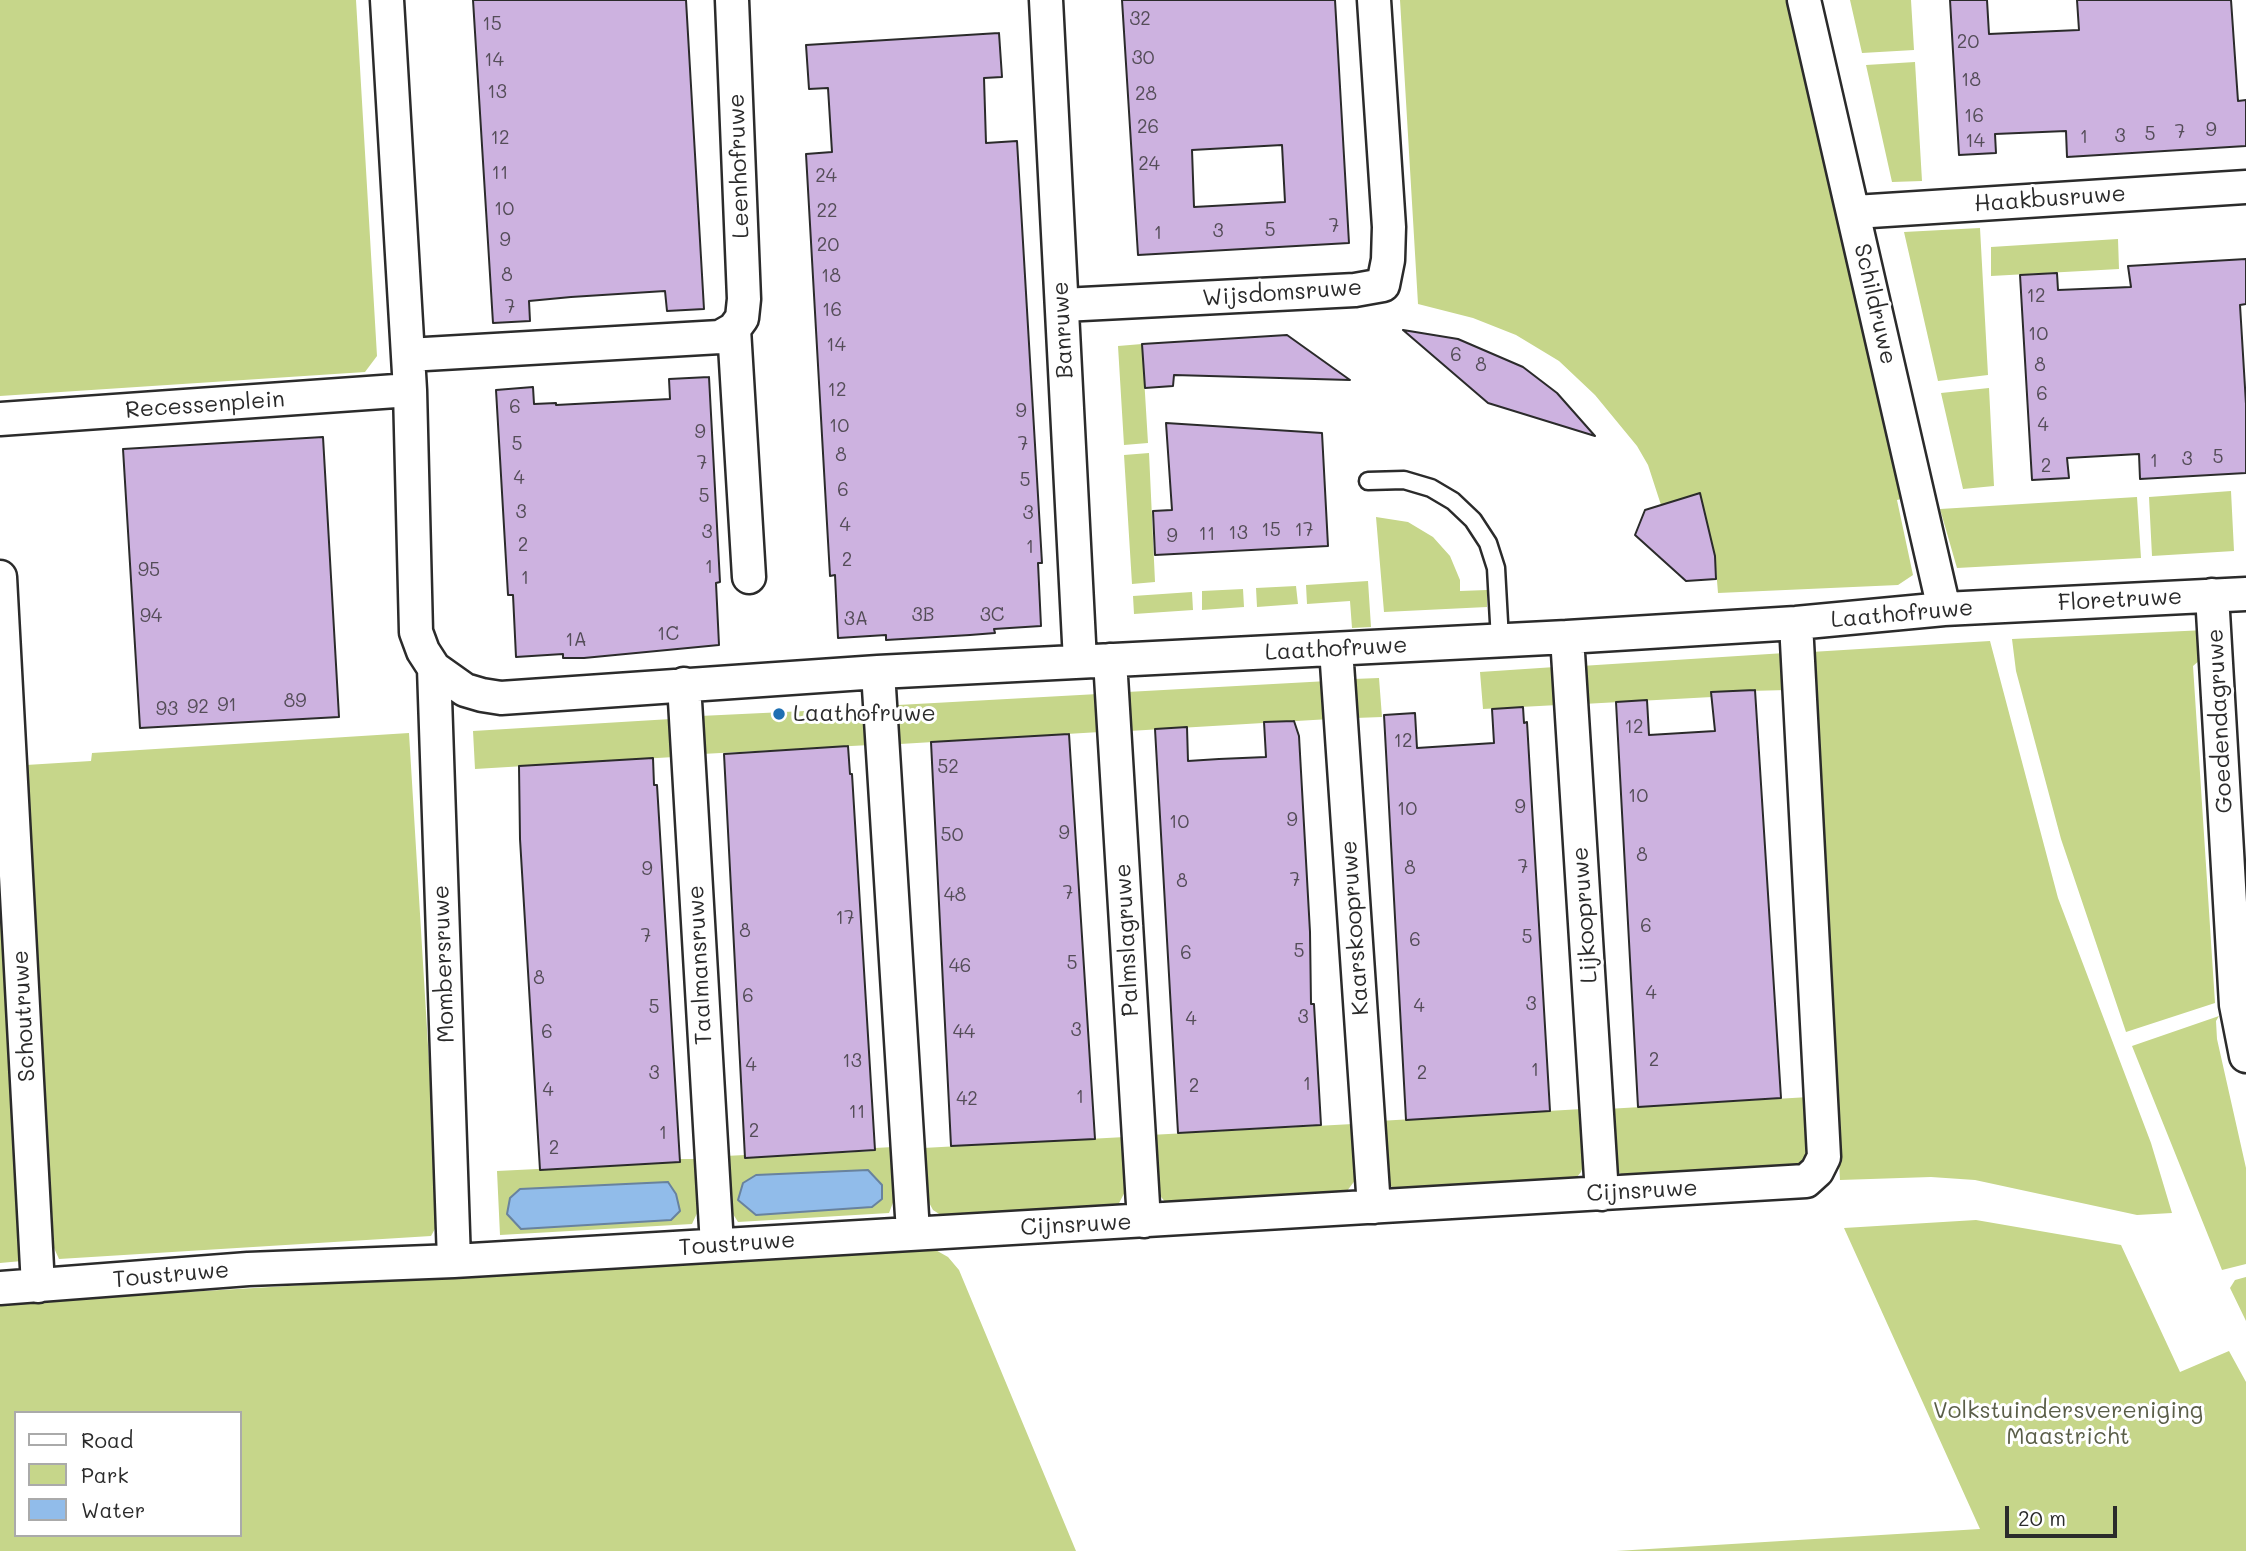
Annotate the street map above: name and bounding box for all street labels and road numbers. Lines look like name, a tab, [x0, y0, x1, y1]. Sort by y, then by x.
street label: Leenhofruwe	[723, 93, 755, 239]
street label: Haakbusruwe	[1973, 180, 2127, 218]
street label: Schildruwe	[1848, 241, 1902, 367]
street label: Wijsdomsruwe	[1201, 274, 1363, 312]
street label: Banruwe	[1047, 281, 1079, 379]
street label: Recessenplein	[124, 386, 286, 424]
street label: Floretruwe	[2057, 583, 2183, 617]
street label: Laathofruwe	[1830, 594, 1974, 634]
street label: Goedendagruwe	[2201, 628, 2239, 814]
street label: Laathofruwe	[1264, 631, 1408, 667]
street label: Kaarskoopruwe	[1335, 840, 1375, 1016]
street label: Lijkoopruwe	[1566, 846, 1604, 984]
street label: Palmslagruwe	[1109, 863, 1145, 1017]
street label: Taalmansruwe	[682, 884, 718, 1046]
street label: Mombersruwe	[427, 885, 461, 1043]
street label: Schoutruwe	[7, 949, 41, 1083]
street label: Cijnsruwe	[1586, 1174, 1698, 1208]
street label: Cijnsruwe	[1020, 1208, 1132, 1242]
street label: Toustruwe	[678, 1226, 796, 1262]
street label: Toustruwe	[112, 1256, 230, 1294]

